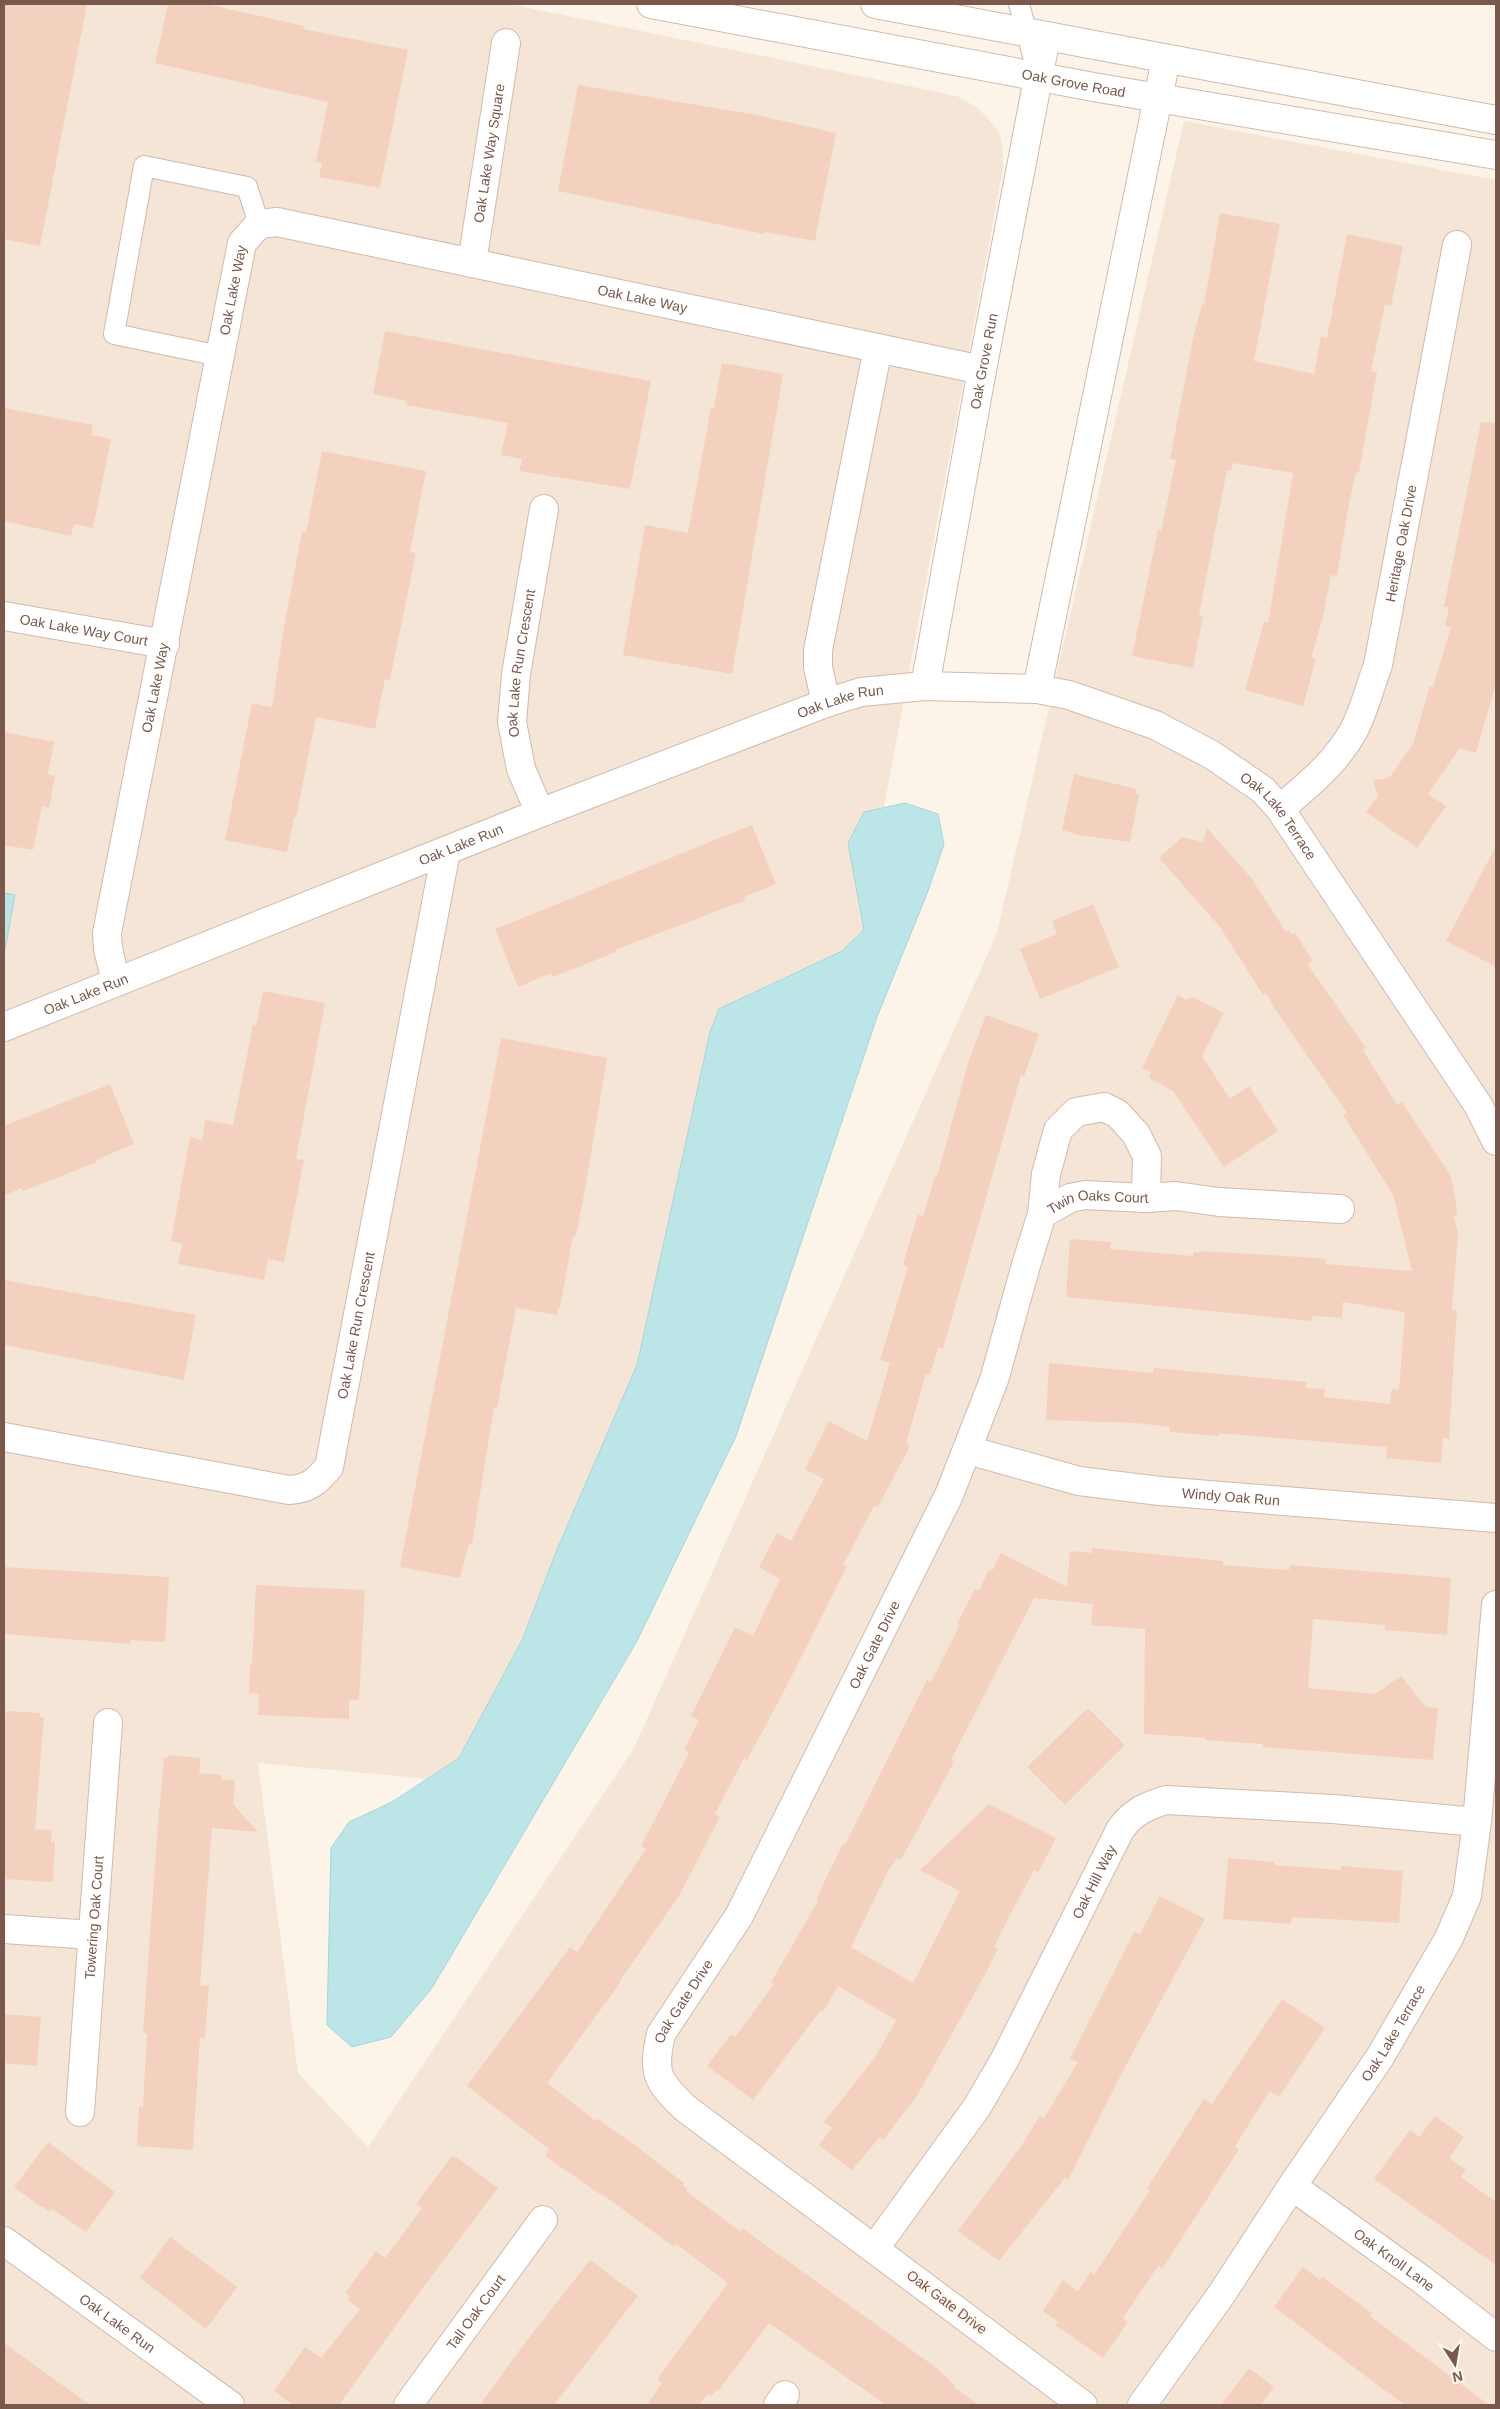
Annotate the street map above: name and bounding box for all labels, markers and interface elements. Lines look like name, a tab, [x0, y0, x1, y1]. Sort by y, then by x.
street label: Oak Grove Road	[1020, 66, 1127, 100]
street label: Oak Lake Way Square	[470, 82, 508, 224]
street label: Oak Lake Way	[216, 244, 249, 337]
street label: Oak Lake Way	[596, 281, 689, 316]
street label: Oak Grove Run	[967, 312, 1001, 411]
street label: Heritage Oak Drive	[1382, 483, 1420, 603]
street label: Oak Lake Run Crescent	[504, 588, 538, 739]
street label: Oak Lake Way Court	[19, 611, 149, 649]
street label: Oak Lake Way	[138, 641, 172, 734]
street label: Oak Lake Run	[795, 682, 884, 721]
street label: Oak Lake Terrace	[1237, 769, 1320, 863]
street label: Oak Lake Run	[416, 821, 505, 869]
street label: Oak Lake Run	[41, 970, 130, 1018]
street label: Twin Oaks Court	[1044, 1186, 1149, 1217]
street label: Oak Lake Run Crescent	[334, 1250, 378, 1400]
street label: Windy Oak Run	[1181, 1485, 1280, 1509]
street label: Oak Gate Drive	[846, 1598, 903, 1692]
street label: Oak Hill Way	[1069, 1842, 1119, 1921]
street label: Towering Oak Court	[82, 1855, 106, 1980]
street label: Oak Gate Drive	[651, 1956, 716, 2045]
street label: Oak Lake Terrace	[1358, 1981, 1428, 2085]
street label: Oak Knoll Lane	[1351, 2225, 1438, 2295]
street label: Oak Gate Drive	[904, 2267, 991, 2338]
street label: Tall Oak Court	[443, 2271, 508, 2353]
street label: Oak Lake Run	[76, 2290, 158, 2356]
north arrow	[1430, 2339, 1480, 2389]
text: N	[1451, 2368, 1464, 2386]

